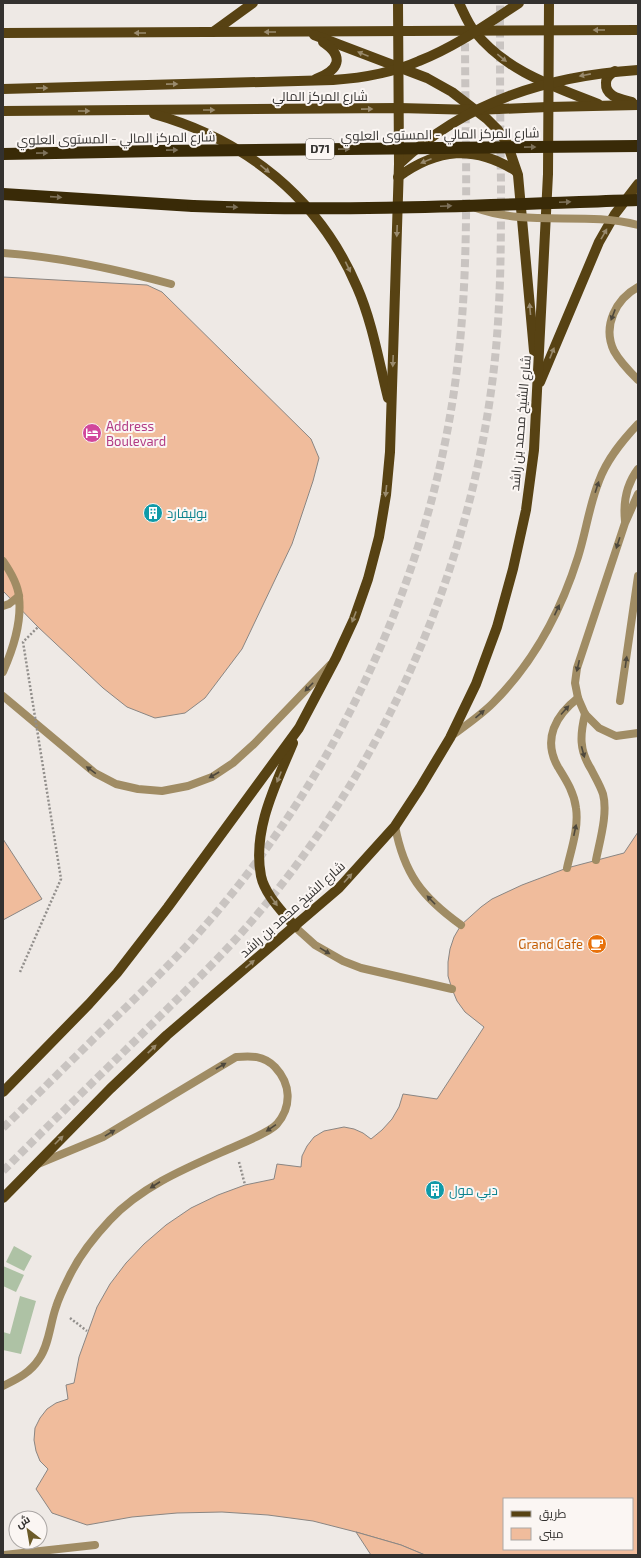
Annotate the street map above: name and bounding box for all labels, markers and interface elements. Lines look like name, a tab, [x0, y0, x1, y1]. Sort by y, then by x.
one-way arrow	[592, 27, 605, 33]
one-way arrow	[134, 29, 146, 36]
one-way arrow	[263, 29, 276, 35]
one-way arrow	[358, 51, 369, 57]
one-way arrow	[497, 54, 508, 63]
one-way arrow	[579, 73, 591, 79]
one-way arrow	[166, 81, 178, 88]
one-way arrow	[36, 85, 49, 91]
street label: شارع المركز المالي	[272, 88, 368, 107]
one-way arrow	[361, 106, 374, 112]
one-way arrow	[203, 107, 216, 113]
one-way arrow	[78, 108, 91, 114]
street label: شارع المركز المالي - المستوى العلوي	[341, 124, 540, 147]
street label: شارع المركز المالي - المستوى العلوي	[17, 128, 216, 151]
road number: D71	[306, 139, 334, 159]
one-way arrow	[524, 144, 537, 150]
one-way arrow	[338, 146, 351, 152]
one-way arrow	[166, 147, 178, 154]
one-way arrow	[36, 150, 49, 156]
one-way arrow	[419, 158, 431, 164]
one-way arrow	[259, 164, 270, 173]
one-way arrow	[50, 193, 62, 200]
one-way arrow	[559, 199, 572, 205]
one-way arrow	[440, 203, 453, 209]
one-way arrow	[226, 204, 238, 211]
one-way arrow	[393, 225, 400, 237]
one-way arrow	[600, 228, 607, 240]
one-way arrow	[345, 262, 351, 273]
one-way arrow	[527, 303, 533, 315]
one-way arrow	[609, 310, 615, 322]
one-way arrow	[550, 347, 556, 359]
street label: شارع الشيخ محمد بن راشد	[506, 354, 535, 492]
one-way arrow	[390, 355, 396, 368]
place label: Address Boulevard	[106, 418, 166, 449]
hotel icon: Address Boulevard	[81, 422, 103, 444]
one-way arrow	[594, 480, 600, 492]
one-way arrow	[383, 485, 390, 497]
building icon: بوليفارد	[142, 502, 164, 524]
place label: بوليفارد	[167, 505, 207, 521]
one-way arrow	[615, 537, 621, 549]
one-way arrow	[554, 605, 560, 616]
one-way arrow	[351, 611, 357, 623]
one-way arrow	[623, 656, 629, 668]
one-way arrow	[574, 660, 580, 673]
one-way arrow	[305, 682, 314, 691]
one-way arrow	[560, 704, 569, 715]
one-way arrow	[475, 709, 486, 718]
one-way arrow	[581, 746, 587, 758]
one-way arrow	[86, 766, 97, 774]
one-way arrow	[208, 771, 220, 778]
one-way arrow	[275, 771, 281, 783]
one-way arrow	[572, 824, 578, 836]
street label: شارع الشيخ محمد بن راشد	[236, 858, 349, 961]
one-way arrow	[343, 873, 353, 883]
one-way arrow	[270, 895, 278, 906]
one-way arrow	[426, 895, 436, 905]
cafe icon: Grand Cafe	[586, 933, 608, 955]
place label: Grand Cafe	[518, 936, 583, 952]
one-way arrow	[319, 948, 331, 955]
one-way arrow	[245, 959, 256, 968]
one-way arrow	[147, 1044, 157, 1054]
one-way arrow	[215, 1062, 227, 1069]
one-way arrow	[266, 1124, 276, 1132]
one-way arrow	[104, 1130, 116, 1137]
one-way arrow	[54, 1135, 64, 1145]
building icon: دبي مول	[424, 1179, 446, 1201]
one-way arrow	[150, 1181, 160, 1189]
place label: دبي مول	[449, 1182, 498, 1201]
legend	[503, 1498, 633, 1550]
text: طريق	[539, 1506, 567, 1521]
north arrow	[8, 1510, 48, 1550]
text: ش	[13, 1512, 33, 1531]
text: مبنى	[539, 1526, 564, 1541]

